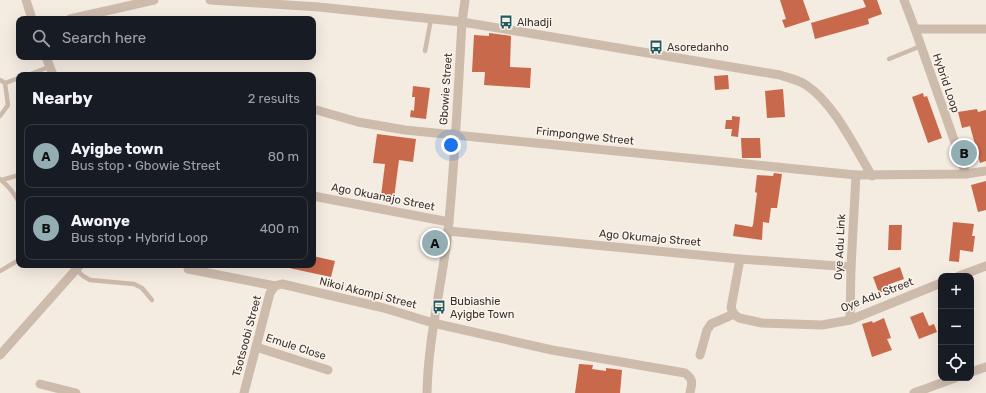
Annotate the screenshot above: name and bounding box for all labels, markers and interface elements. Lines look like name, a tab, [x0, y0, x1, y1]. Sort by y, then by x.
bus stop icon: Alhadji	[498, 14, 514, 30]
search box	[16, 16, 316, 60]
place label: Alhadji	[517, 16, 552, 29]
icon: search	[30, 27, 52, 49]
text: Search here	[62, 29, 146, 47]
bus stop icon: Asoredanho	[648, 39, 664, 55]
place label: Asoredanho	[667, 41, 729, 54]
street label: Gbowie Street	[437, 52, 455, 126]
street label: Hybrid Loop	[930, 52, 962, 114]
text: Nearby	[32, 88, 93, 108]
text: 2 results	[248, 91, 300, 106]
street label: Frimpongwe Street	[535, 124, 635, 148]
your location	[441, 135, 461, 155]
pin: B	[951, 138, 977, 168]
text: Ayigbe town	[71, 140, 163, 158]
text: A	[41, 149, 51, 164]
text: 80 m	[268, 149, 299, 164]
text: Bus stop · Gbowie Street	[71, 158, 220, 173]
street label: Ago Okuanajo Street	[330, 181, 437, 214]
text: Awonye	[71, 212, 130, 230]
street label: Oye Adu Link	[832, 213, 848, 280]
text: B	[41, 221, 51, 236]
text: 400 m	[260, 221, 299, 236]
street label: Ago Okumajo Street	[599, 227, 702, 249]
pin: A	[422, 228, 448, 258]
text: Bus stop · Hybrid Loop	[71, 230, 208, 245]
map controls	[938, 273, 974, 381]
button: +	[938, 273, 974, 309]
street label: Nikoi Akompi Street	[318, 275, 419, 312]
street label: Oye Adu Street	[839, 275, 916, 315]
street label: Tsotsoobi Street	[230, 293, 264, 378]
place label: Bubiashie Ayigbe Town	[450, 295, 514, 321]
bus stop icon: Bubiashie Ayigbe Town	[431, 299, 447, 315]
button: −	[938, 309, 974, 345]
street label: Emule Close	[264, 331, 328, 363]
button: locate	[938, 345, 974, 381]

